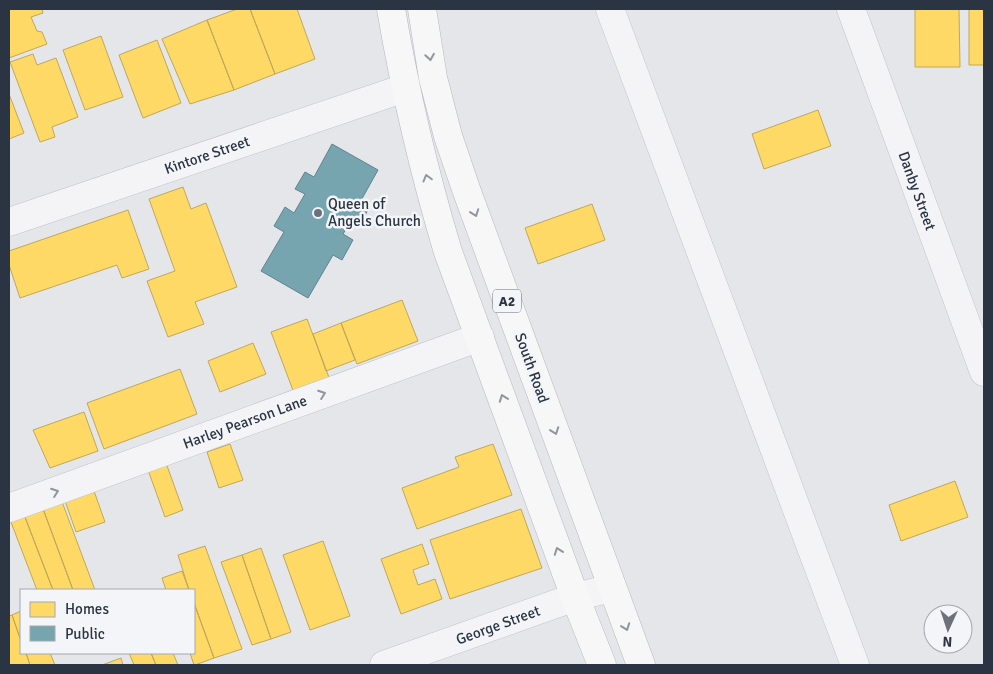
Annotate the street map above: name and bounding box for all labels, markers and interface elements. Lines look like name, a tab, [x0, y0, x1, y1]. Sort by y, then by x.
one-way arrow	[424, 53, 434, 61]
street label: Kintore Street	[162, 132, 252, 178]
street label: Danby Street	[894, 149, 940, 233]
one-way arrow	[422, 174, 433, 183]
place label: Queen of Angels Church	[328, 195, 421, 230]
marker: Queen of Angels Church	[312, 207, 324, 219]
one-way arrow	[469, 208, 479, 216]
road number: A2	[493, 290, 521, 312]
street label: South Road	[511, 331, 553, 405]
one-way arrow	[318, 390, 326, 400]
street label: Harley Pearson Lane	[181, 391, 309, 453]
one-way arrow	[499, 394, 509, 403]
one-way arrow	[549, 426, 559, 435]
one-way arrow	[50, 488, 58, 498]
one-way arrow	[554, 547, 564, 556]
legend	[20, 589, 195, 654]
text: Homes	[65, 600, 109, 618]
street label: George Street	[454, 601, 542, 649]
north arrow	[923, 604, 973, 654]
one-way arrow	[621, 622, 631, 630]
text: Public	[65, 625, 105, 643]
text: N	[942, 633, 953, 650]

